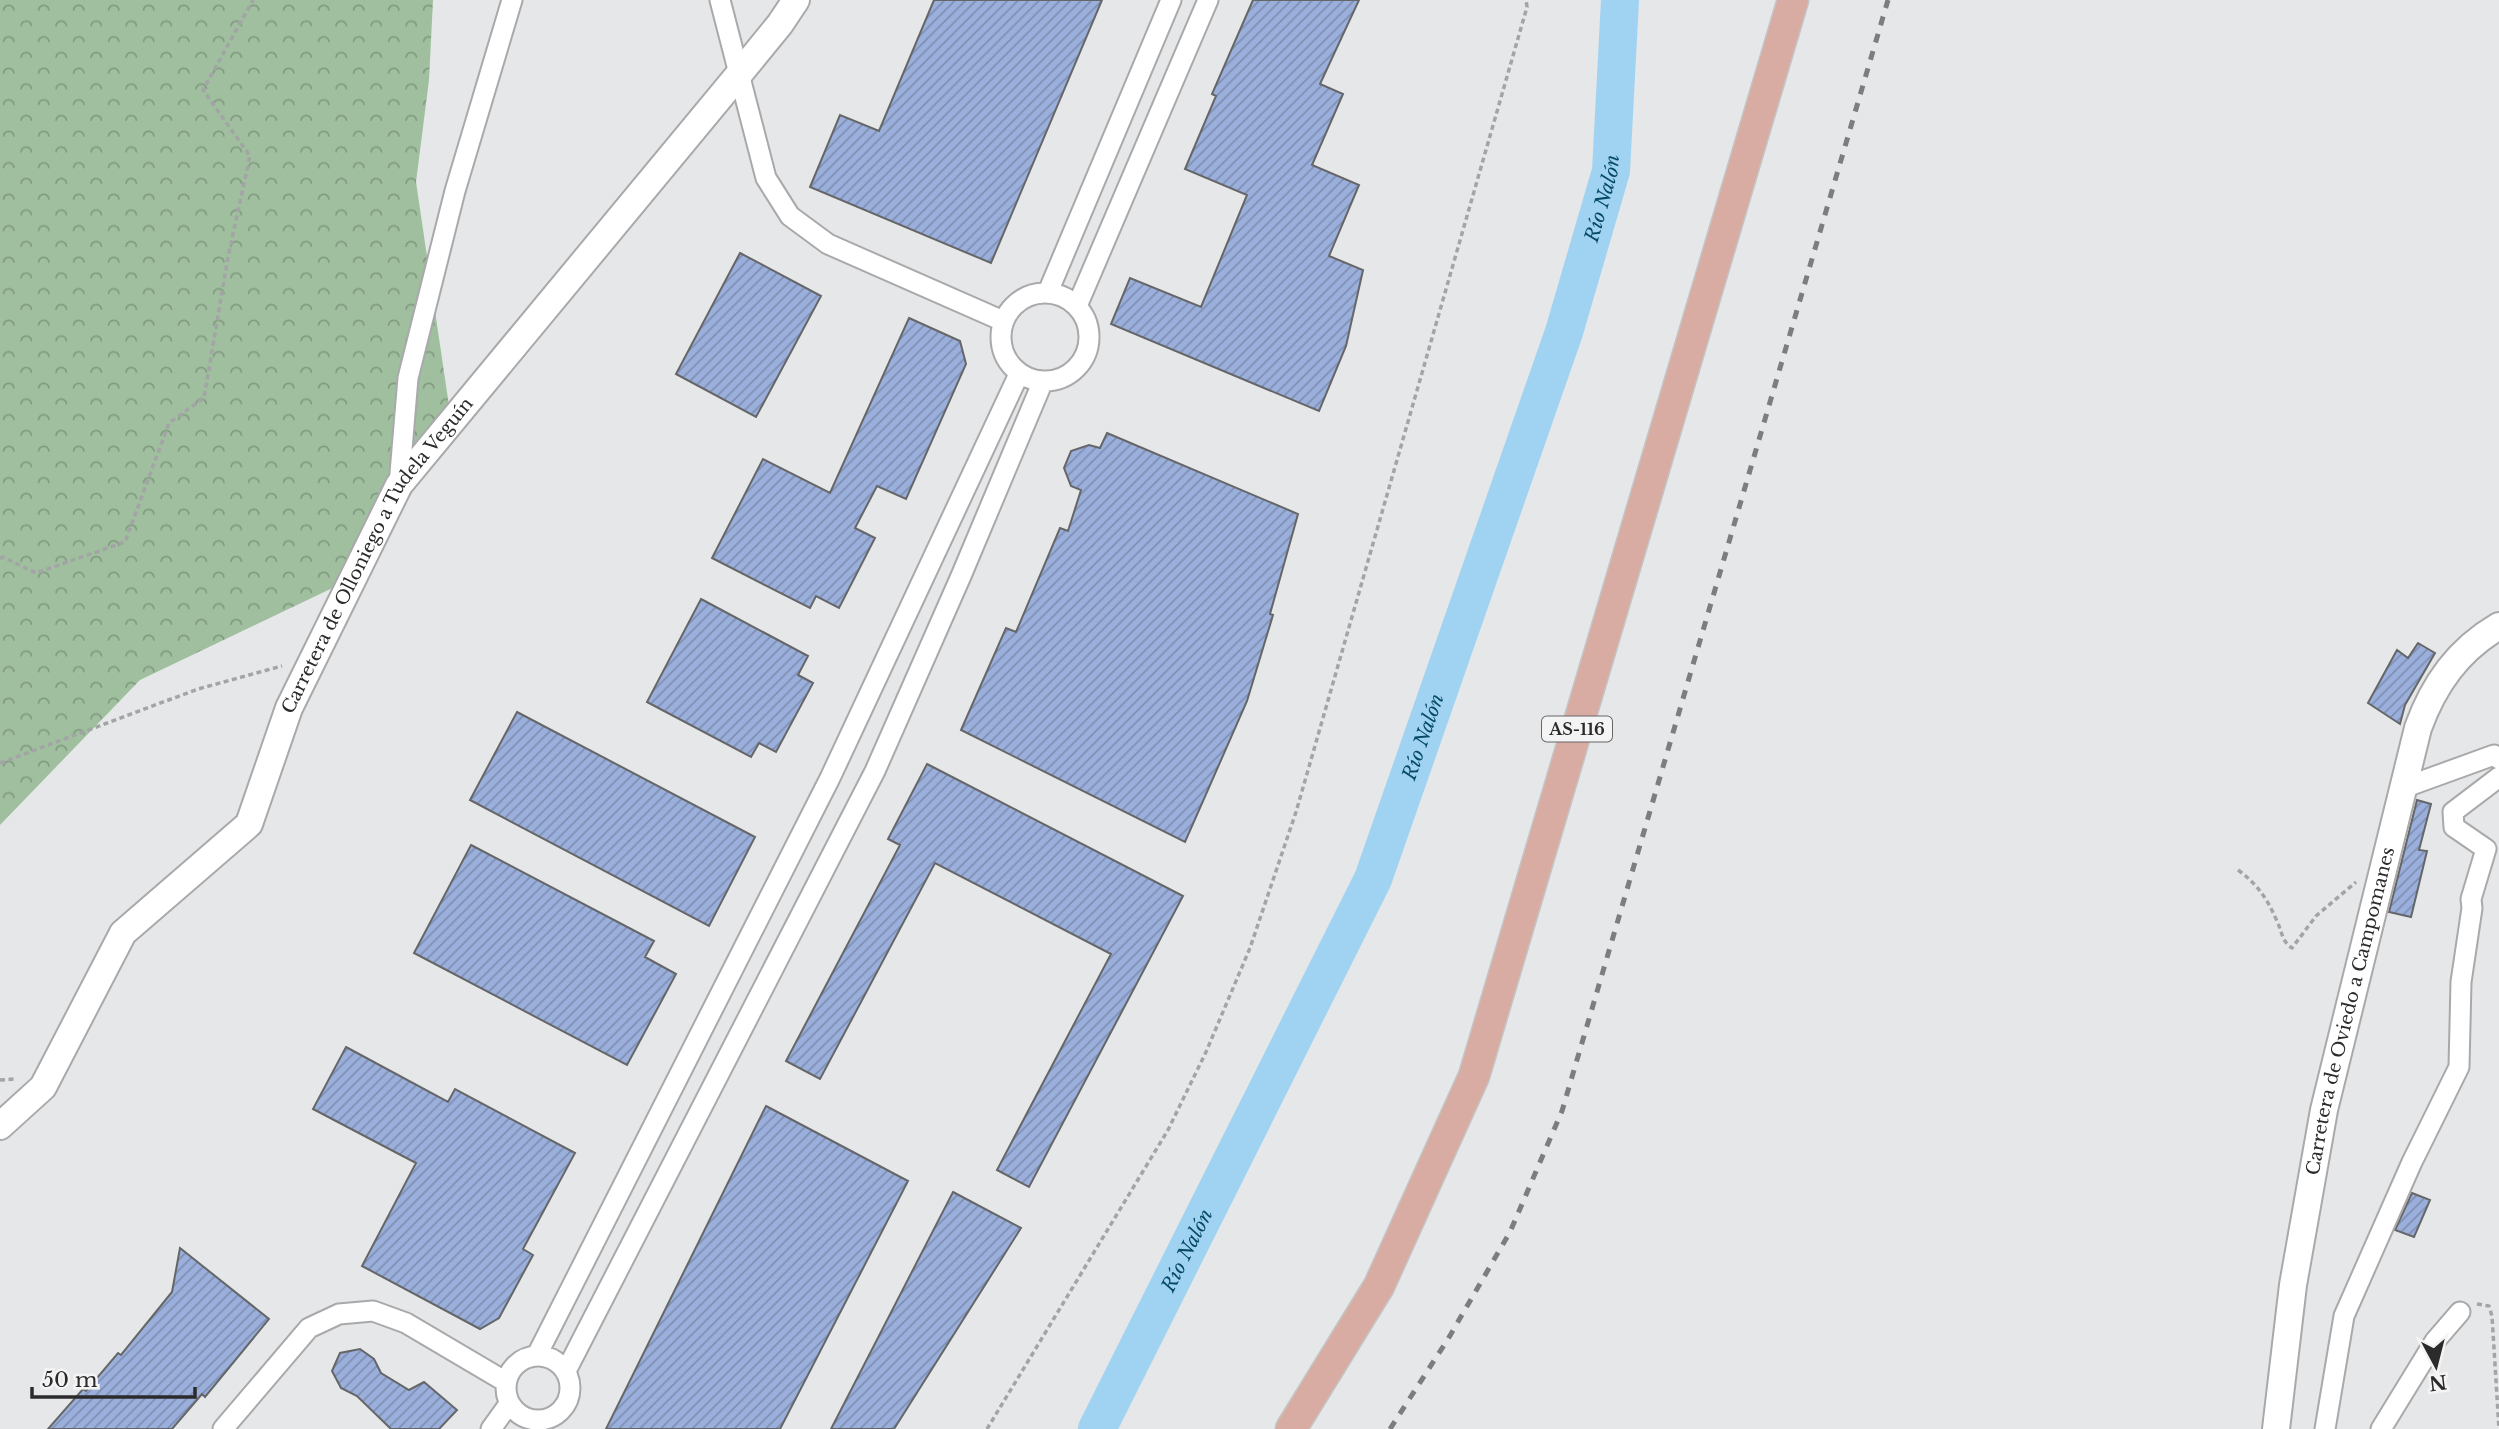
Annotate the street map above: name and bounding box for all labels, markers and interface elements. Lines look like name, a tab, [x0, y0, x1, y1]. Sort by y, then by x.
water label: Río Nalón	[1579, 154, 1623, 246]
street label: Carretera de Olloniego a Tudela Veguín	[277, 393, 478, 717]
water label: Río Nalón	[1397, 691, 1448, 784]
road number: AS-116	[1542, 716, 1612, 742]
street label: Carretera de Oviedo a Campomanes	[2302, 845, 2399, 1177]
water label: Río Nalón	[1156, 1205, 1217, 1296]
north arrow	[2401, 1331, 2471, 1401]
scale bar	[32, 1356, 194, 1400]
text: 50 m	[42, 1367, 98, 1393]
text: N	[2428, 1370, 2448, 1395]

